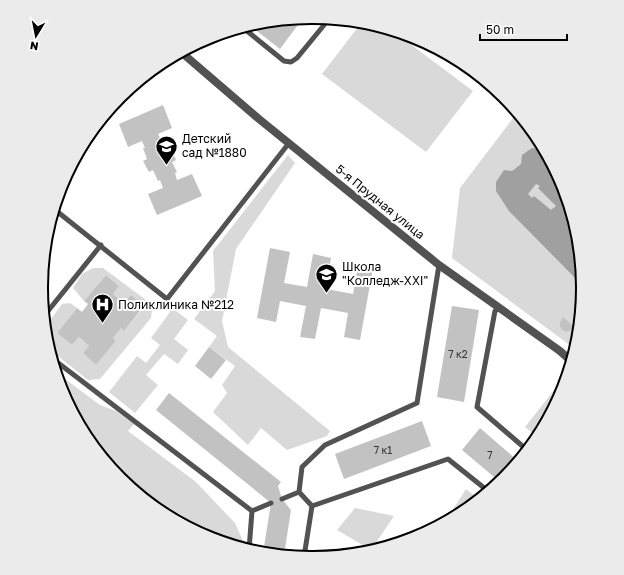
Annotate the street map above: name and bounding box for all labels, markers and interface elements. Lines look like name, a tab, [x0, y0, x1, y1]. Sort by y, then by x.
north arrow	[16, 16, 56, 56]
scale bar	[480, 16, 567, 42]
text: 50 m	[486, 22, 514, 37]
text: N	[29, 39, 39, 53]
place label: Детский сад №1880	[182, 131, 247, 160]
school or university icon: Детский сад №1880	[154, 133, 180, 166]
street label: 5-я Прудная улица	[333, 161, 428, 242]
place label: Школа "Колледж-XXI"	[342, 259, 428, 288]
school or university icon: Школа "Колледж-XXI"	[313, 261, 339, 294]
hospital icon: Поликлиника №212	[90, 292, 116, 325]
place label: Поликлиника №212	[118, 297, 234, 312]
house number: 7 к2	[448, 348, 468, 360]
house number: 7 к1	[374, 444, 392, 456]
house number: 7	[487, 449, 493, 461]

